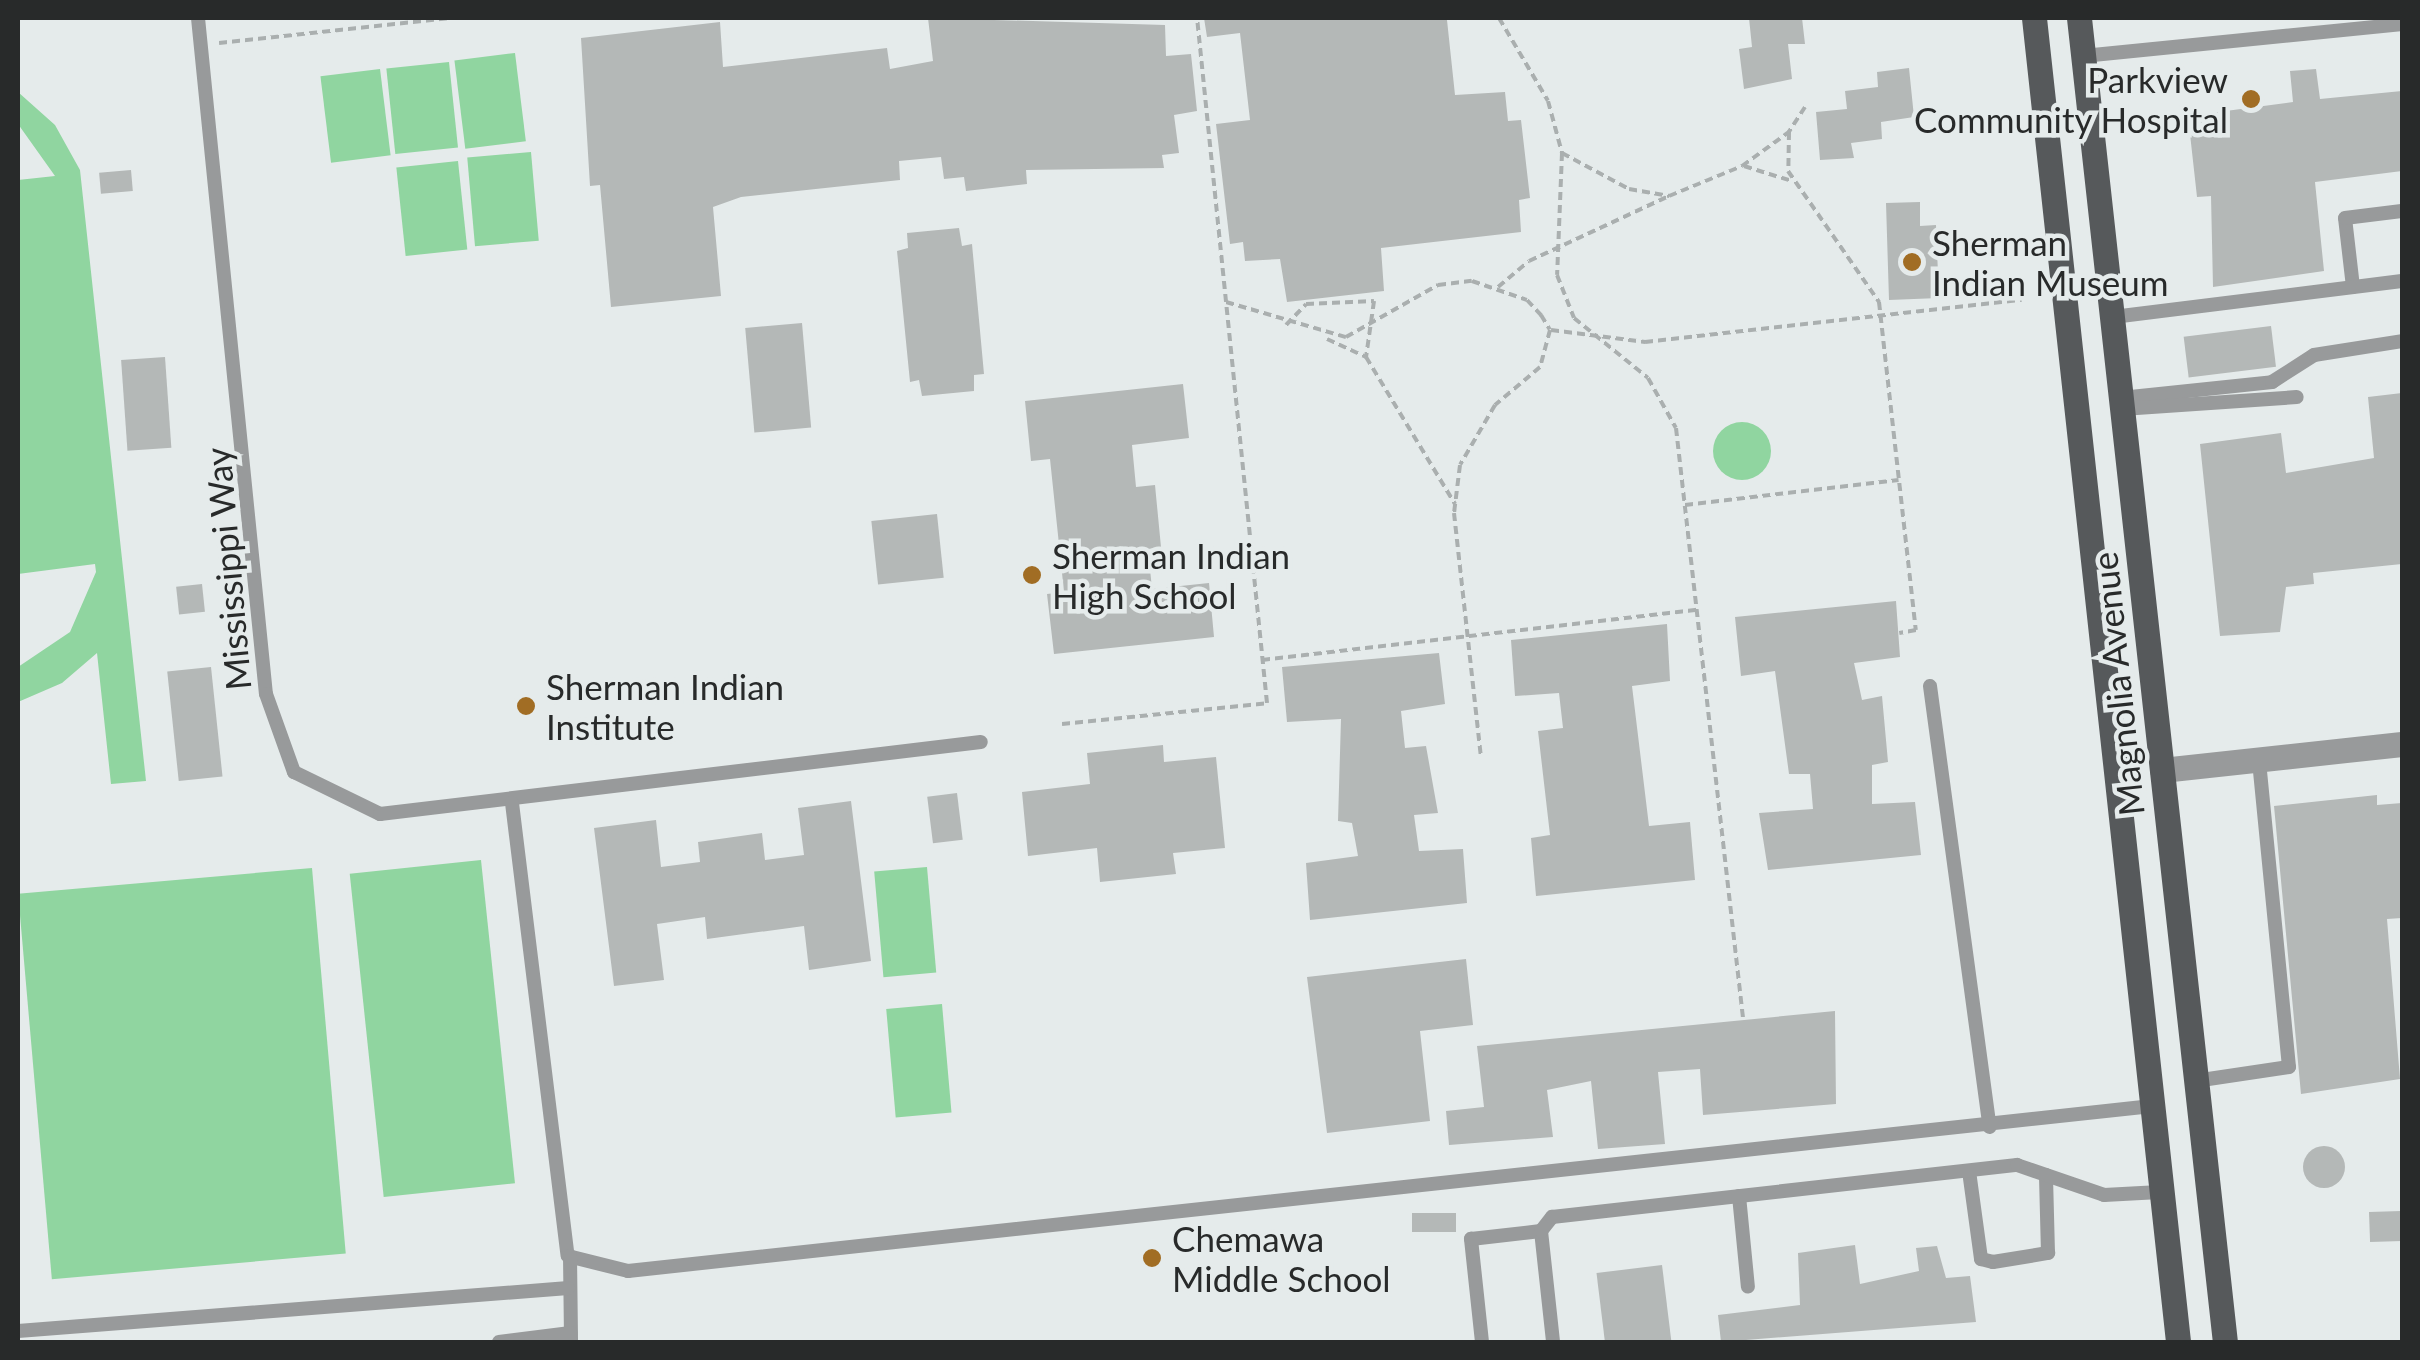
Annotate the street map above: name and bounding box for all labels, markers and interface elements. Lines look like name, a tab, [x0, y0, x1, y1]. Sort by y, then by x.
place label: Parkview Community Hospital	[1913, 58, 2228, 140]
marker: Parkview Community Hospital	[2238, 86, 2264, 112]
place label: Sherman Indian Museum	[1932, 221, 2169, 303]
marker: Sherman Indian Museum	[1901, 251, 1923, 273]
street label: Mississippi Way	[195, 446, 259, 692]
place label: Sherman Indian High School	[1052, 534, 1290, 616]
street label: Magnolia Avenue	[2082, 550, 2152, 818]
marker: Sherman Indian High School	[1021, 564, 1043, 586]
place label: Sherman Indian Institute	[546, 665, 784, 747]
marker: Sherman Indian Institute	[515, 695, 537, 717]
place label: Chemawa Middle School	[1172, 1217, 1391, 1299]
marker: Chemawa Middle School	[1141, 1247, 1163, 1269]

